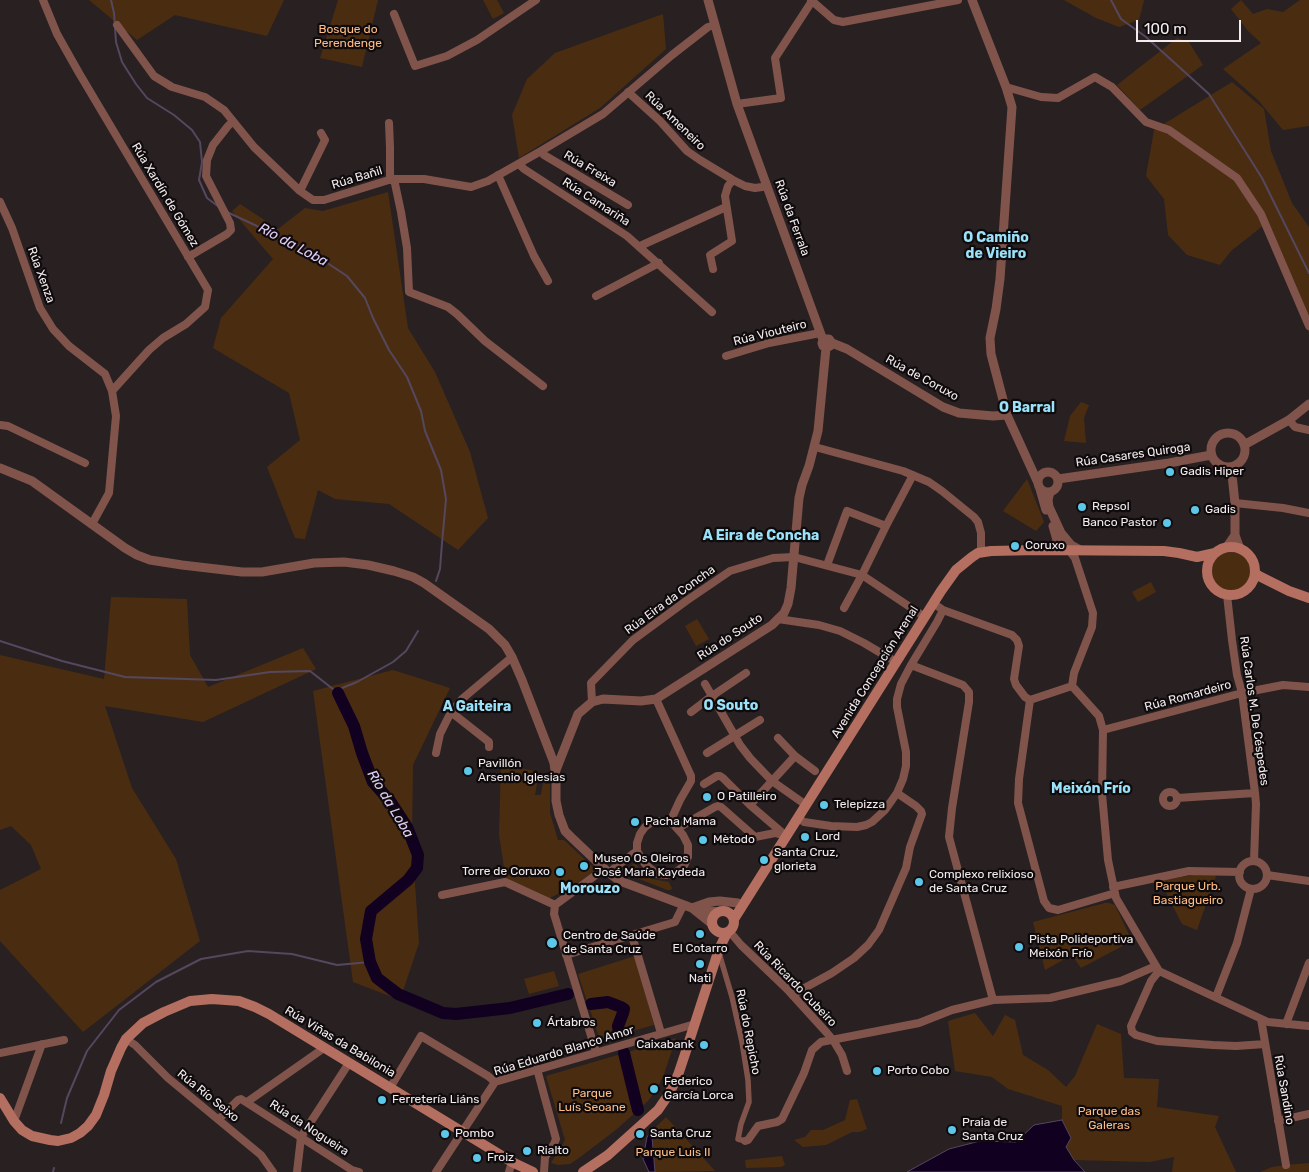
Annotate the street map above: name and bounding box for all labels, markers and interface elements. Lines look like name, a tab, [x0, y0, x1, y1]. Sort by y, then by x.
scale bar	[1139, 10, 1244, 42]
text: 100 m	[1144, 20, 1186, 38]
park label: Bosque do Perendenge	[314, 23, 382, 51]
street label: Rúa Ameneiro	[642, 89, 708, 153]
street label: Rúa Xardín de Gómez	[128, 140, 202, 250]
street label: Rúa Freixa	[561, 148, 619, 190]
street label: Rúa Bañil	[330, 163, 384, 193]
street label: Rúa Camariña	[559, 175, 633, 229]
street label: Rúa da Ferrala	[772, 178, 812, 258]
water label: Río da Loba	[255, 220, 331, 270]
district label: O Camiño de Vieiro	[963, 230, 1029, 262]
street label: Rúa Xenza	[24, 245, 58, 305]
street label: Rúa Viouteiro	[732, 317, 808, 349]
street label: Rúa de Coruxo	[883, 352, 961, 404]
district label: O Barral	[999, 400, 1055, 416]
street label: Rúa Casares Quiroga	[1075, 440, 1191, 470]
place label: Gadis Hiper	[1180, 465, 1244, 479]
marker: Gadis Hiper	[1164, 466, 1176, 478]
place label: Repsol	[1092, 500, 1130, 514]
marker: Repsol	[1076, 501, 1088, 513]
place label: Gadis	[1205, 503, 1236, 517]
marker: Gadis	[1189, 504, 1201, 516]
place label: Banco Pastor	[1082, 516, 1157, 530]
marker: Banco Pastor	[1161, 517, 1173, 529]
district label: A Eira de Concha	[703, 528, 819, 544]
place label: Coruxo	[1025, 539, 1065, 553]
marker: Coruxo	[1009, 540, 1021, 552]
street label: Rúa Eira da Concha	[622, 562, 718, 638]
street label: Avenida Concepción Arenal	[828, 603, 922, 741]
street label: Rúa do Souto	[695, 611, 765, 663]
street label: Rúa Carlos M. De Céspedes	[1236, 635, 1272, 787]
street label: Rúa Romardeiro	[1143, 678, 1233, 714]
district label: O Souto	[704, 698, 758, 714]
district label: A Gaiteira	[443, 699, 511, 715]
place label: Pavillón Arsenio Iglesias	[478, 757, 565, 785]
marker: Pavillón Arsenio Iglesias	[462, 765, 474, 777]
water label: Río da Loba	[363, 767, 417, 841]
district label: Meixón Frío	[1051, 781, 1131, 797]
place label: O Patilleiro	[717, 790, 777, 804]
marker: O Patilleiro	[701, 791, 713, 803]
place label: Telepizza	[834, 798, 885, 812]
marker: Telepizza	[818, 799, 830, 811]
place label: Pacha Mama	[645, 815, 716, 829]
marker: Pacha Mama	[629, 816, 641, 828]
place label: Lord	[815, 830, 840, 844]
marker: Lord	[799, 831, 811, 843]
place label: Mètodo	[713, 833, 755, 847]
marker: Mètodo	[697, 834, 709, 846]
place label: Santa Cruz, glorieta	[774, 846, 838, 874]
place label: Museo Os Oleiros José María Kaydeda	[594, 852, 705, 880]
marker: Santa Cruz, glorieta	[758, 854, 770, 866]
marker: Museo Os Oleiros José María Kaydeda	[578, 860, 590, 872]
place label: Torre de Coruxo	[462, 865, 550, 879]
marker: Torre de Coruxo	[554, 866, 566, 878]
place label: Complexo relixioso de Santa Cruz	[929, 868, 1034, 896]
marker: Complexo relixioso de Santa Cruz	[913, 876, 925, 888]
park label: Parque Urb. Bastiagueiro	[1153, 880, 1223, 908]
district label: Morouzo	[560, 881, 620, 897]
marker: El Cotarro	[694, 928, 706, 940]
place label: Centro de Saúde de Santa Cruz	[563, 929, 656, 957]
place label: Pista Polideportiva Meixón Frío	[1029, 933, 1133, 961]
marker: Centro de Saúde de Santa Cruz	[545, 936, 559, 950]
street label: Rúa Ricardo Cubeiro	[750, 938, 840, 1030]
marker: Pista Polideportiva Meixón Frío	[1013, 941, 1025, 953]
place label: El Cotarro	[672, 942, 728, 956]
marker: Nati	[694, 958, 706, 970]
place label: Nati	[689, 972, 711, 986]
street label: Rúa do Repicho	[733, 988, 763, 1076]
street label: Rúa Viñas da Babilonia	[282, 1003, 398, 1081]
place label: Ártabros	[547, 1016, 596, 1030]
marker: Ártabros	[531, 1017, 543, 1029]
street label: Rúa Eduardo Blanco Amor	[492, 1023, 636, 1079]
place label: Caixabank	[636, 1038, 694, 1052]
marker: Caixabank	[698, 1039, 710, 1051]
street label: Rúa Sandino	[1271, 1054, 1297, 1126]
place label: Porto Cobo	[887, 1064, 949, 1078]
marker: Porto Cobo	[871, 1065, 883, 1077]
street label: Rúa Río Seixo	[174, 1067, 242, 1125]
place label: Federico García Lorca	[664, 1075, 734, 1103]
marker: Federico García Lorca	[648, 1083, 660, 1095]
park label: Parque Luís Seoane	[558, 1087, 626, 1115]
place label: Ferretería Liáns	[392, 1093, 479, 1107]
marker: Ferretería Liáns	[376, 1094, 388, 1106]
street label: Rúa da Nogueira	[267, 1097, 351, 1159]
park label: Parque das Galeras	[1078, 1105, 1140, 1133]
place label: Praia de Santa Cruz	[962, 1116, 1023, 1144]
marker: Praia de Santa Cruz	[946, 1124, 958, 1136]
place label: Pombo	[455, 1127, 494, 1141]
place label: Santa Cruz	[650, 1127, 711, 1141]
marker: Pombo	[439, 1128, 451, 1140]
marker: Santa Cruz	[634, 1128, 646, 1140]
place label: Rialto	[537, 1144, 569, 1158]
marker: Rialto	[521, 1145, 533, 1157]
park label: Parque Luis II	[636, 1146, 710, 1160]
place label: Froiz	[487, 1151, 514, 1165]
marker: Froiz	[471, 1152, 483, 1164]

